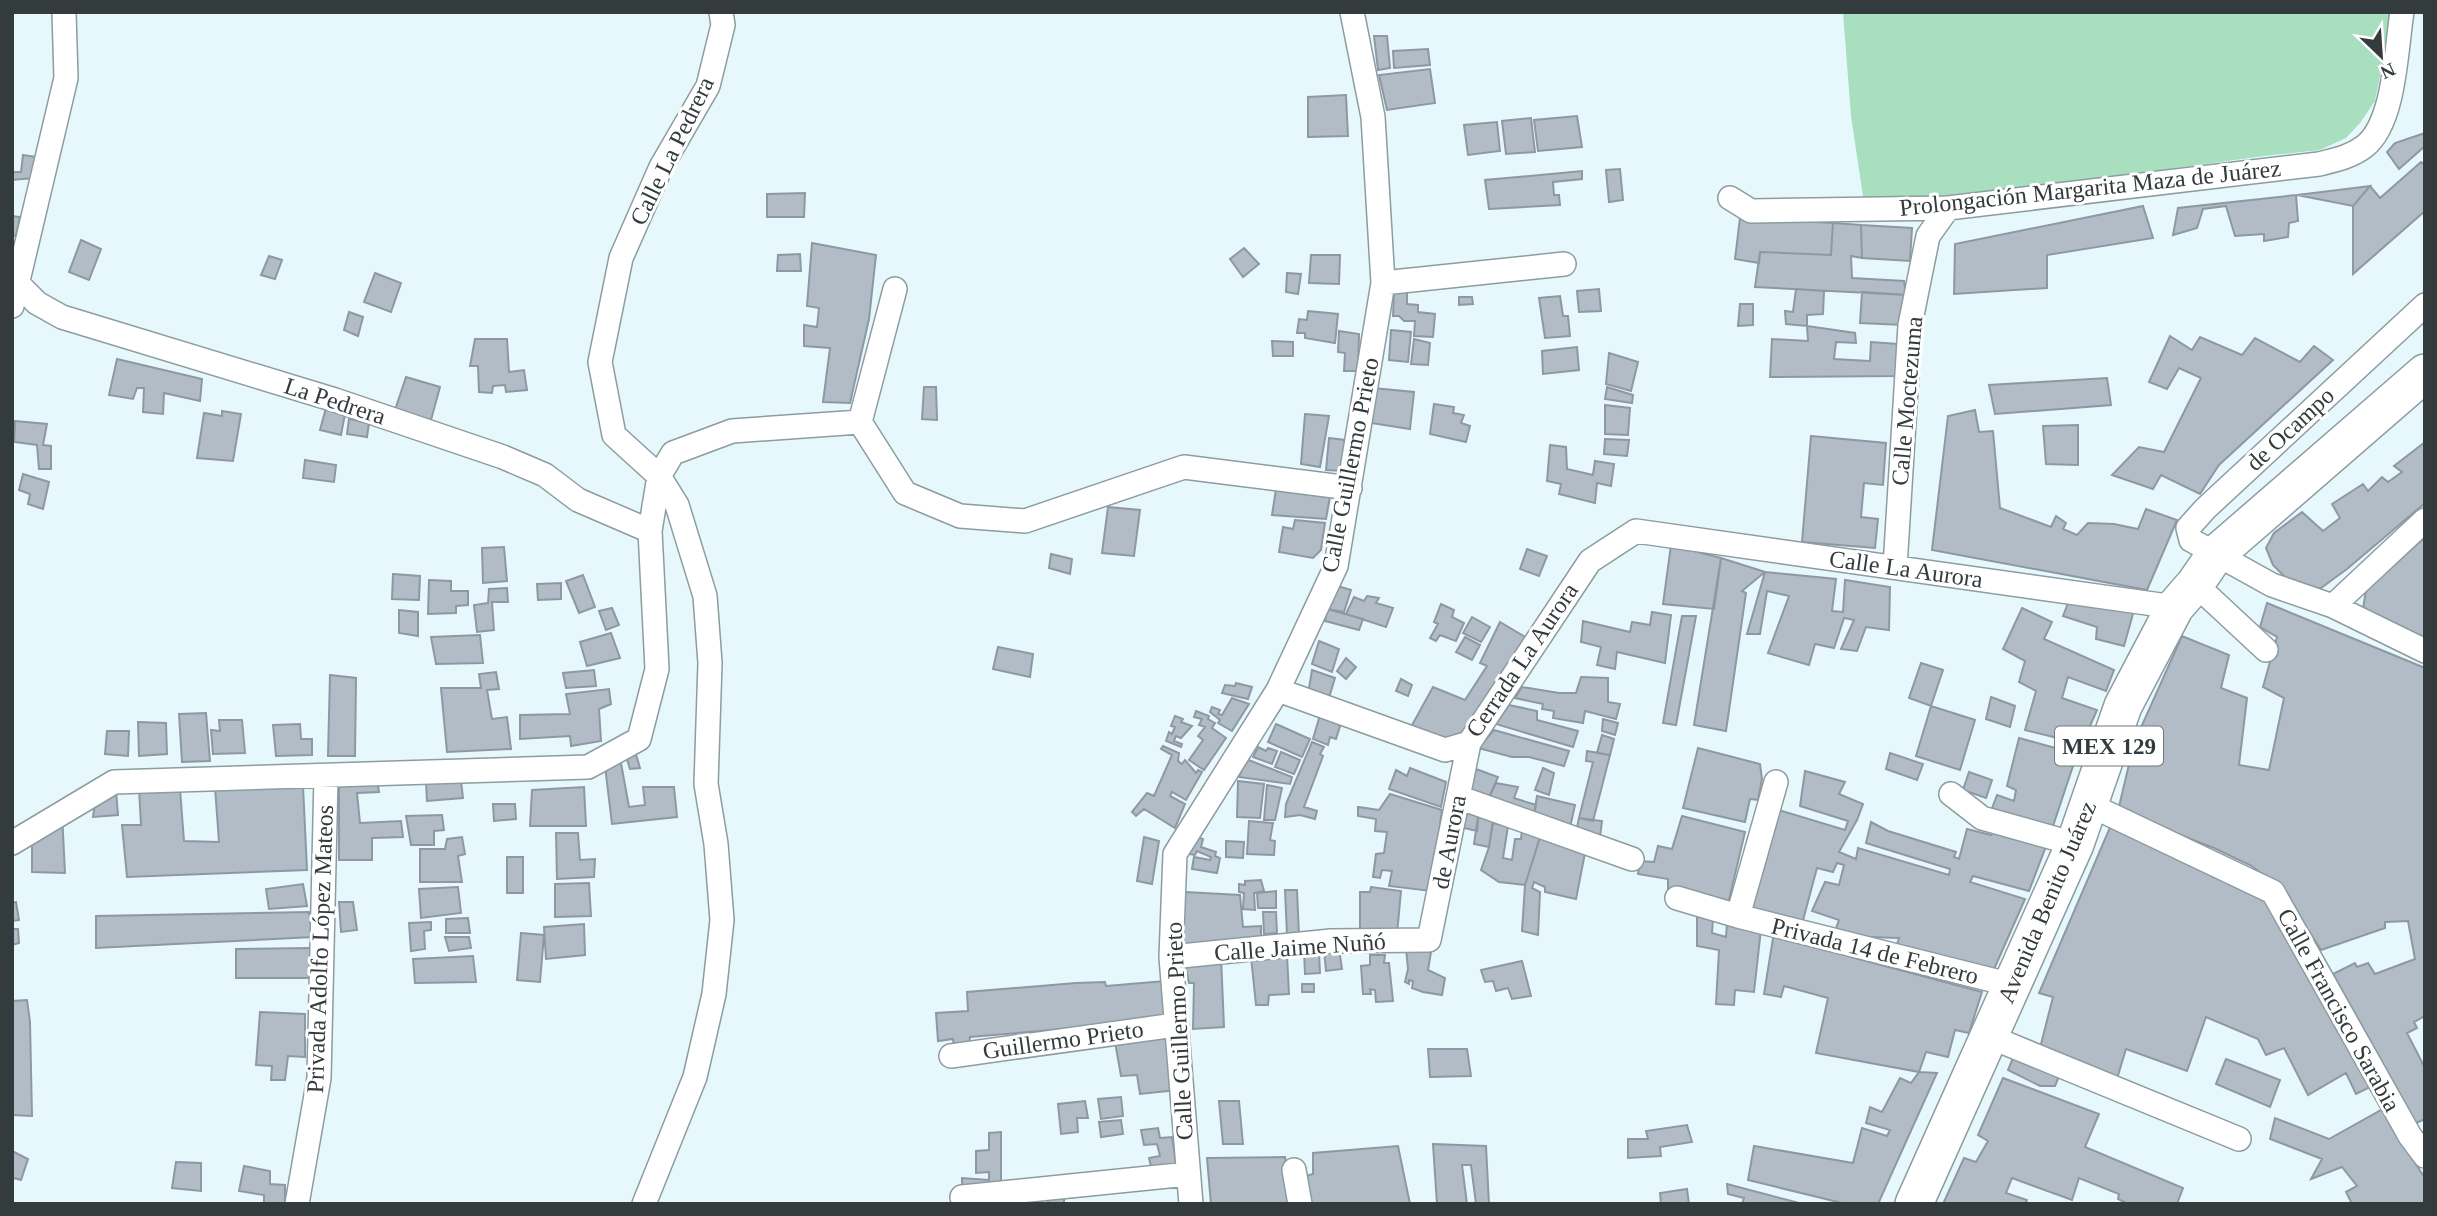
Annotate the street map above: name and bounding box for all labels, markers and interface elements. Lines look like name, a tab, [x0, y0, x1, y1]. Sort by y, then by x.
north arrow	[2346, 21, 2416, 91]
text: N	[2377, 59, 2399, 83]
street label: Calle La Pedrera	[625, 73, 719, 229]
street label: Prolongación Margarita Maza de Juárez	[1898, 155, 2282, 221]
street label: Calle Moctezuma	[1887, 315, 1927, 487]
street label: Calle Guillermo Prieto	[1316, 355, 1384, 575]
street label: La Pedrera	[281, 372, 389, 430]
street label: de Ocampo	[2241, 382, 2339, 476]
street label: Calle La Aurora	[1828, 545, 1985, 593]
street label: Cerrada La Aurora	[1461, 578, 1583, 742]
road number: MEX 129	[2055, 726, 2163, 766]
street label: de Aurora	[1427, 792, 1471, 891]
street label: Avenida Benito Juárez	[1993, 797, 2101, 1007]
street label: Privada Adolfo López Mateos	[302, 804, 338, 1094]
street label: Calle Francisco Sarabia	[2272, 904, 2406, 1116]
street label: Privada 14 de Febrero	[1769, 913, 1981, 989]
street label: Calle Guillermo Prieto	[1160, 921, 1198, 1141]
street label: Calle Jaime Nuñó	[1213, 928, 1387, 966]
street label: Guillermo Prieto	[981, 1016, 1145, 1064]

